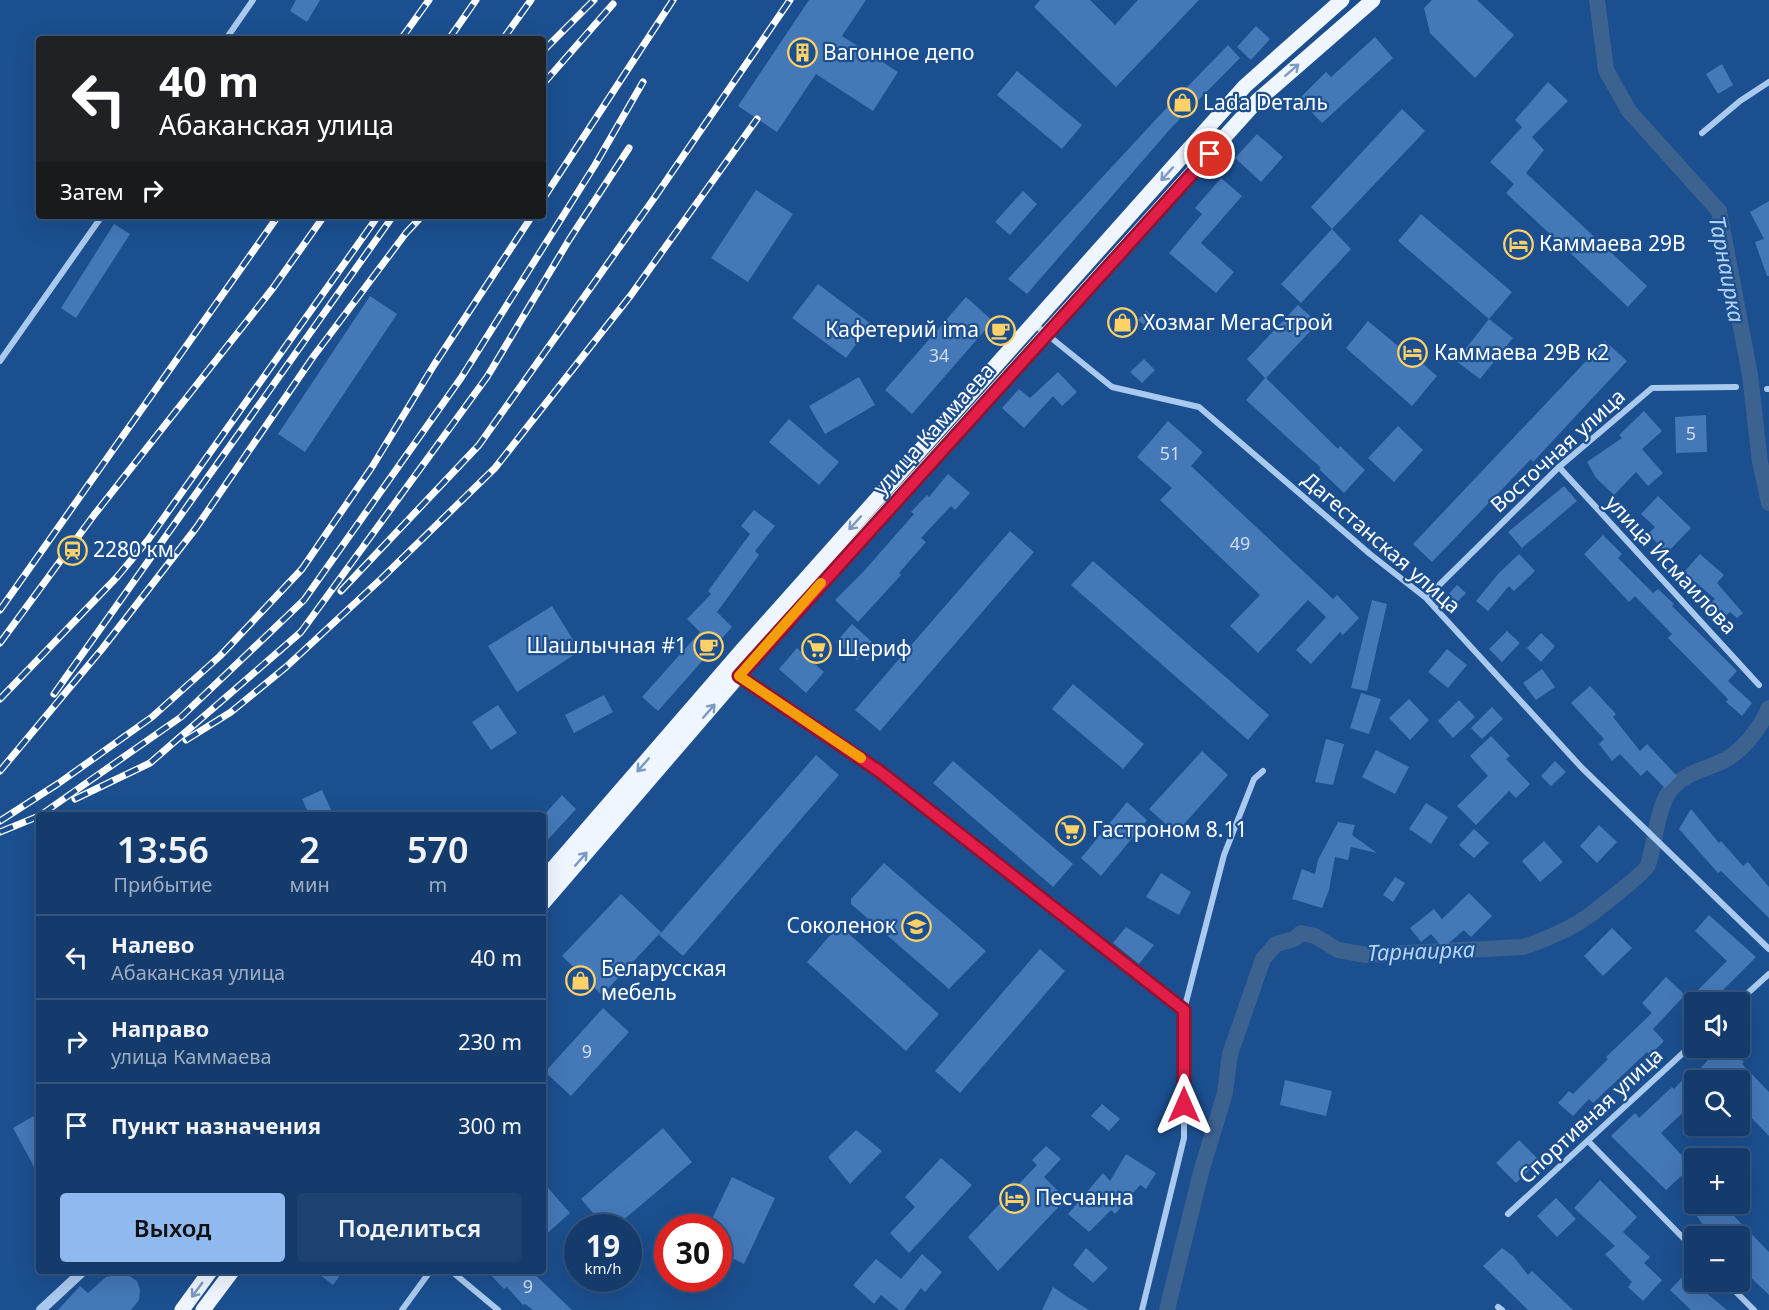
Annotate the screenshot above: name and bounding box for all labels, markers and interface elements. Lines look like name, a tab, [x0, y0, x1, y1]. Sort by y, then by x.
building icon: Вагонное депо	[786, 37, 818, 69]
place label: Вагонное депо	[823, 38, 975, 66]
text: 40 m	[159, 52, 259, 109]
icon: left	[60, 60, 138, 138]
one-way arrow	[1284, 63, 1299, 77]
shop icon: Lada Dеталь	[1166, 87, 1198, 119]
place label: Lada Dеталь	[1203, 88, 1328, 116]
text: Абаканская улица	[159, 106, 394, 143]
pin	[1184, 128, 1235, 179]
icon: arrive	[1193, 137, 1226, 170]
one-way arrow	[1160, 167, 1174, 182]
icon: right	[136, 174, 169, 207]
text: Затем	[60, 176, 124, 206]
water label: Тарнаирка	[1703, 213, 1753, 325]
hotel icon: Каммаева 29В	[1502, 228, 1534, 260]
place label: Каммаева 29В	[1539, 229, 1686, 257]
shop icon: Хозмаг МегаСтрой	[1106, 307, 1138, 339]
place label: Хозмаг МегаСтрой	[1143, 308, 1333, 336]
cafe icon: Кафетерий ima	[984, 314, 1016, 346]
place label: Кафетерий ima	[825, 315, 979, 343]
hotel icon: Каммаева 29В к2	[1397, 337, 1429, 369]
place label: Каммаева 29В к2	[1434, 338, 1609, 366]
house number: 34	[929, 343, 949, 367]
street label: улица Каммаева	[866, 356, 1000, 500]
street label: Восточная улица	[1484, 382, 1631, 518]
house number: 5	[1686, 421, 1696, 445]
house number: 51	[1160, 441, 1180, 465]
street label: Дагестанская улица	[1296, 465, 1467, 619]
street label: улица Исмаилова	[1600, 489, 1743, 640]
one-way arrow	[848, 516, 862, 531]
house number: 49	[1230, 531, 1250, 555]
station icon: 2280 км	[56, 534, 88, 566]
place label: 2280 км	[93, 535, 174, 563]
cafe icon: Шашлычная #1	[692, 630, 724, 662]
place label: Шашлычная #1	[526, 631, 687, 659]
supermarket icon: Шериф	[800, 633, 832, 665]
place label: Шериф	[837, 634, 912, 662]
one-way arrow	[702, 703, 715, 719]
one-way arrow	[636, 757, 650, 772]
supermarket icon: Гастроном 8.11	[1055, 814, 1087, 846]
place label: Гастроном 8.11	[1092, 815, 1248, 843]
text: 13:56	[117, 825, 209, 874]
text: 2	[299, 825, 320, 874]
text: 570	[407, 825, 469, 874]
one-way arrow	[574, 851, 588, 866]
text: Прибытие	[113, 871, 212, 898]
text: мин	[290, 871, 330, 898]
text: m	[428, 871, 447, 898]
school or university icon: Соколенок	[901, 910, 933, 942]
place label: Соколенок	[786, 911, 896, 939]
text: Налево	[111, 929, 194, 959]
water label: Тарнаирка	[1366, 933, 1476, 967]
icon: left	[60, 941, 93, 974]
text: 40 m	[471, 942, 522, 972]
place label: Беларусская мебель	[601, 954, 727, 1006]
text: Абаканская улица	[111, 959, 285, 986]
shop icon: Беларусская мебель	[564, 965, 596, 997]
map controls	[1684, 992, 1750, 1292]
button: sound	[1684, 992, 1750, 1058]
text: Направо	[111, 1013, 209, 1043]
icon: right	[60, 1025, 93, 1058]
text: 230 m	[458, 1026, 522, 1056]
house number: 9	[582, 1039, 592, 1063]
street label: Спортивная улица	[1512, 1041, 1668, 1189]
text: улица Каммаева	[111, 1043, 272, 1070]
button: search	[1684, 1070, 1750, 1136]
position arrow	[1152, 1073, 1216, 1137]
icon: arrive	[60, 1109, 93, 1142]
text: Пункт назначения	[111, 1110, 321, 1140]
text: 300 m	[458, 1110, 522, 1140]
button: +	[1684, 1148, 1750, 1214]
hotel icon: Песчанна	[998, 1182, 1030, 1214]
place label: Песчанна	[1035, 1183, 1134, 1211]
button: Выход	[60, 1193, 285, 1262]
button: Поделиться	[297, 1193, 522, 1262]
speed limit sign: 30	[654, 1214, 732, 1292]
text: 19	[586, 1225, 620, 1266]
button: −	[1684, 1226, 1750, 1292]
text: km/h	[585, 1258, 621, 1278]
house number: 9	[523, 1274, 533, 1298]
one-way arrow	[191, 1282, 203, 1298]

